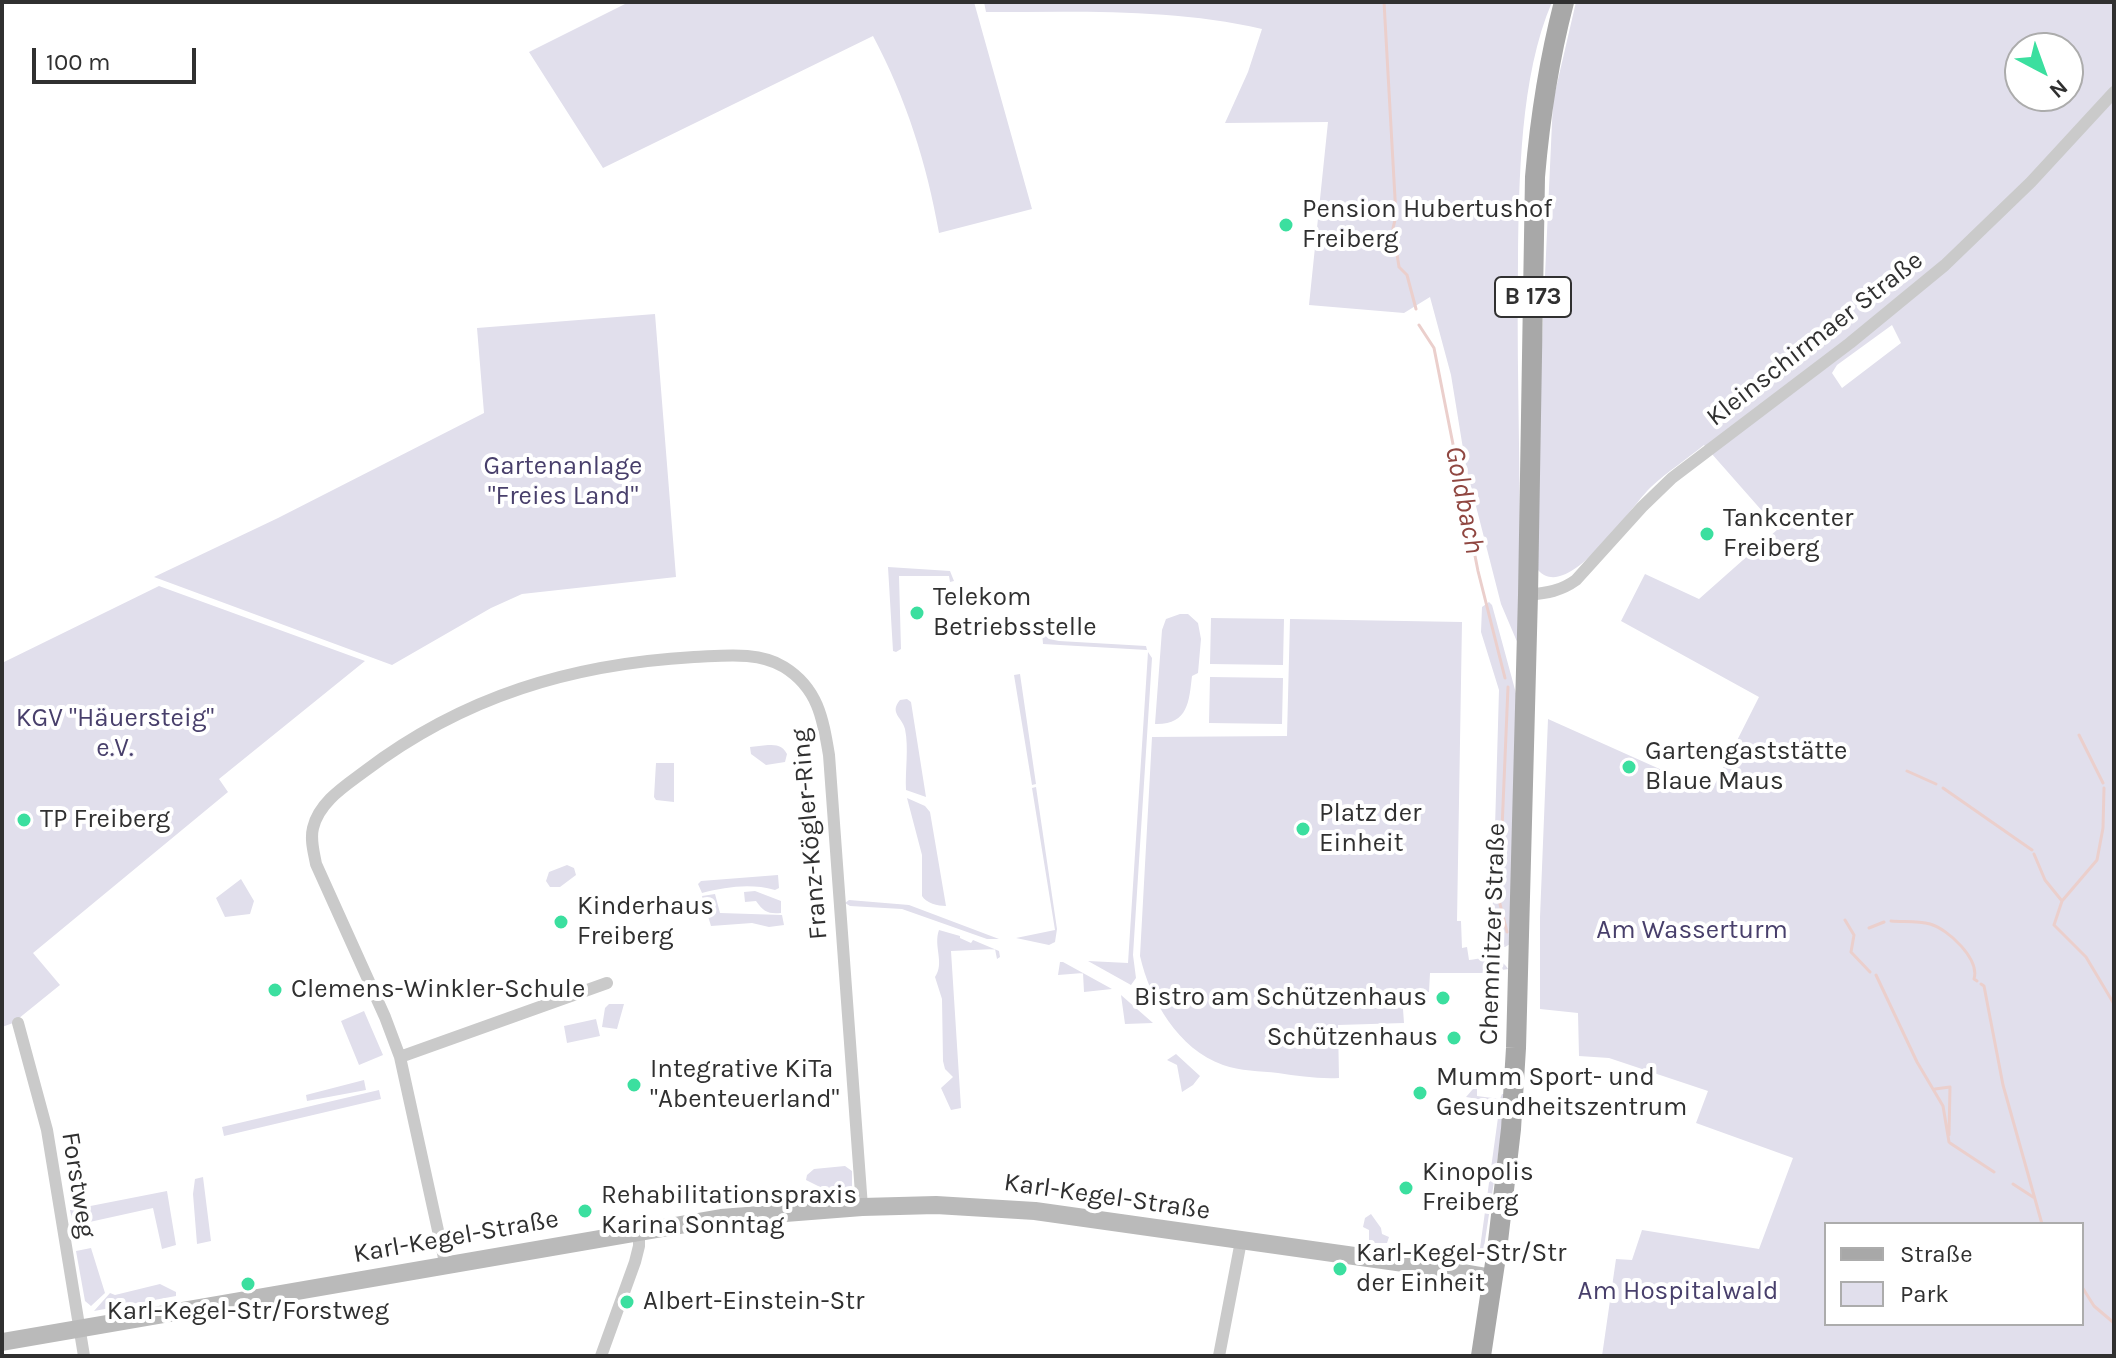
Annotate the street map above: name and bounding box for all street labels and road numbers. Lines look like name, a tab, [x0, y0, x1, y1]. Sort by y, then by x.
street label: Kleinschirmaer Straße	[1701, 245, 1929, 433]
road number: B 173	[1495, 277, 1571, 317]
street label: Franz-Kögler-Ring	[785, 727, 835, 941]
street label: Chemnitzer Straße	[1474, 822, 1512, 1046]
street label: Forstweg	[54, 1130, 102, 1240]
street label: Karl-Kegel-Straße	[1002, 1167, 1212, 1227]
street label: Karl-Kegel-Straße	[351, 1204, 561, 1270]

